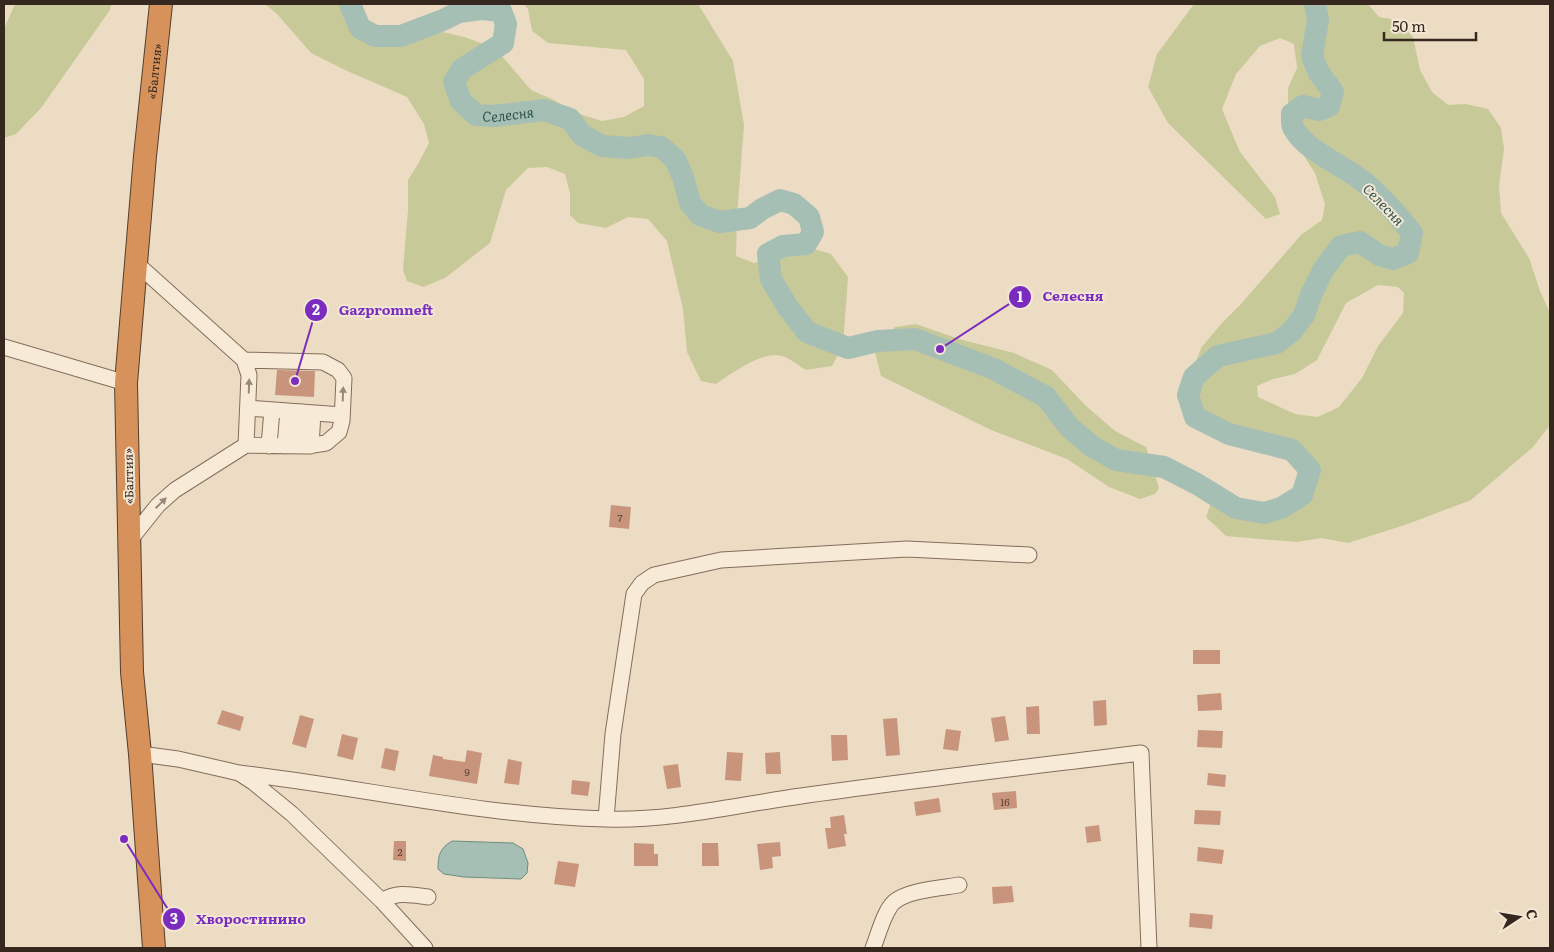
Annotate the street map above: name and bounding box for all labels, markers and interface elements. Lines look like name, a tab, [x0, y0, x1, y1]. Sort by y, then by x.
scale bar	[1384, 10, 1476, 42]
text: 50 m	[1392, 14, 1426, 37]
street label: «Балтия»	[142, 42, 166, 100]
water label: Селесня	[482, 101, 535, 126]
water label: Селесня	[1359, 179, 1410, 230]
callout: Селесня	[1007, 282, 1113, 311]
text: 1	[1017, 284, 1023, 307]
text: Селесня	[1043, 285, 1104, 305]
callout: Gazpromneft	[304, 295, 443, 324]
text: 2	[312, 297, 320, 320]
text: Gazpromneft	[339, 299, 434, 319]
one-way arrow	[245, 377, 253, 393]
one-way arrow	[339, 386, 347, 402]
street label: «Балтия»	[119, 448, 137, 504]
one-way arrow	[155, 497, 167, 509]
house number: 7	[617, 510, 623, 525]
house number: 9	[464, 764, 470, 779]
house number: 16	[1000, 794, 1010, 809]
house number: 2	[397, 844, 403, 859]
north arrow	[1494, 892, 1544, 942]
callout: Хворостинино	[161, 904, 317, 933]
text: 3	[170, 906, 178, 929]
text: С	[1522, 907, 1544, 921]
text: Хворостинино	[196, 908, 306, 928]

